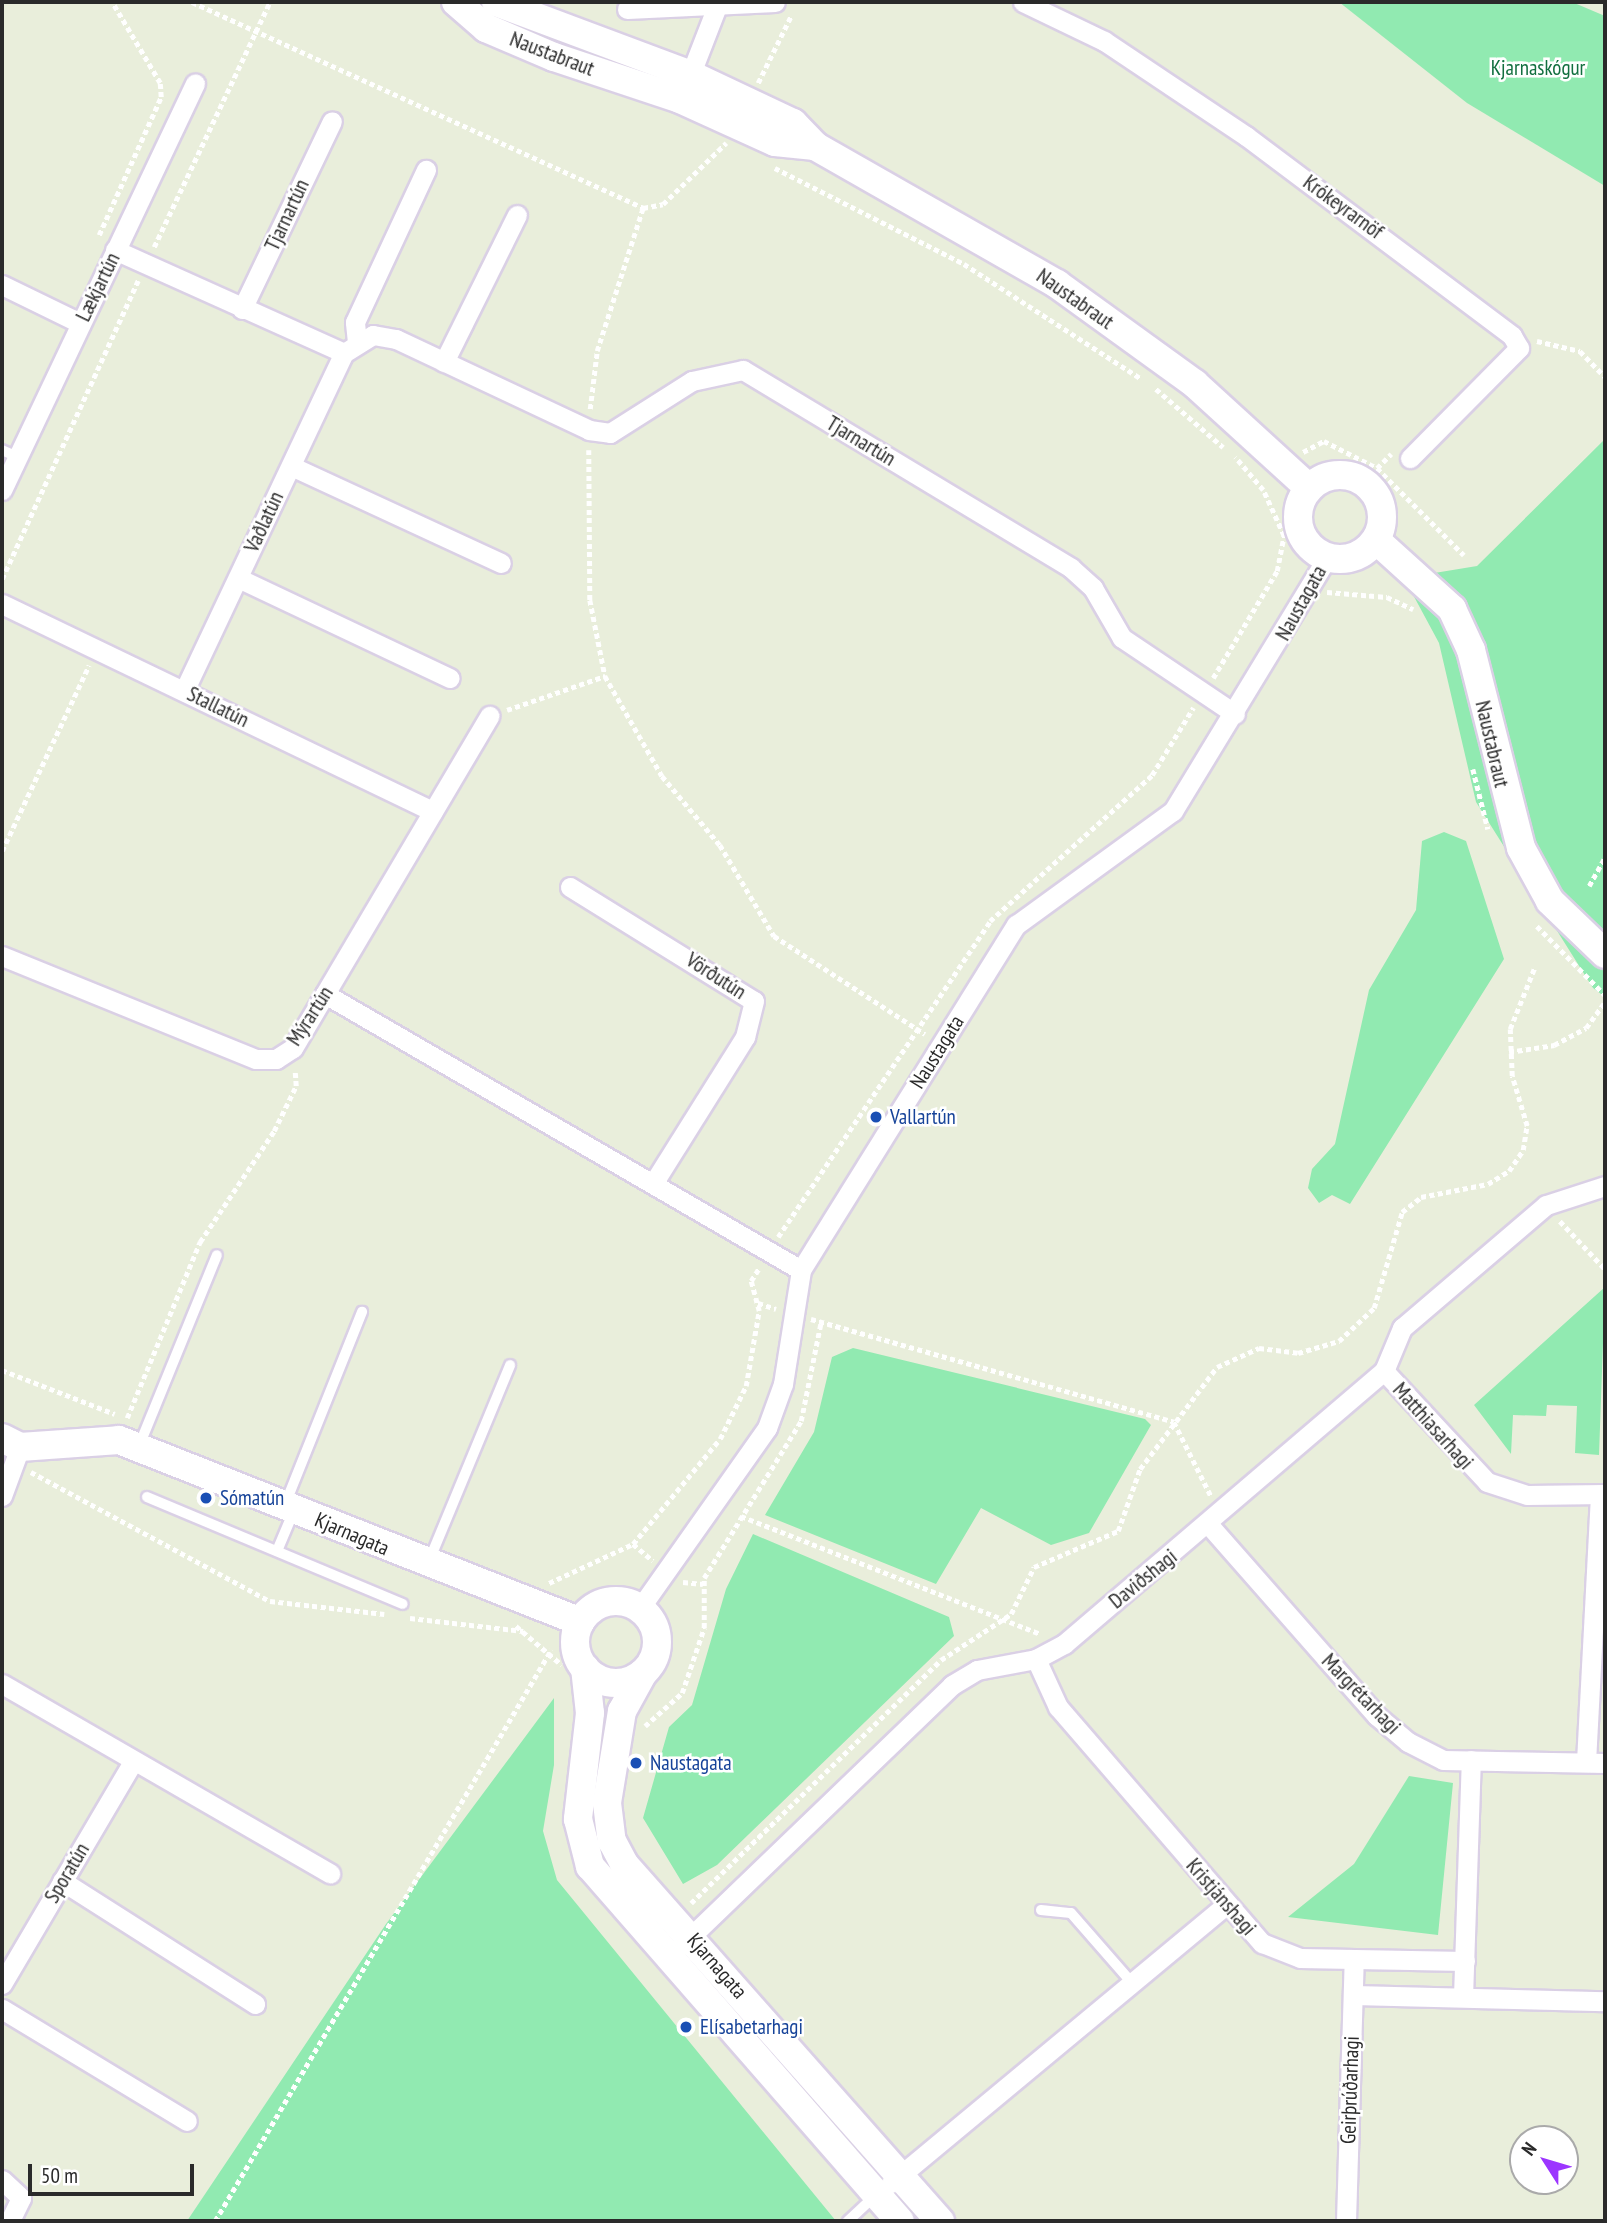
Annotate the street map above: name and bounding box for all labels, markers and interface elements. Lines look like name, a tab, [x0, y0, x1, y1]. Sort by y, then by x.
street label: Naustabraut	[506, 26, 598, 82]
park label: Kjarnaskógur	[1491, 55, 1585, 81]
street label: Krókeyrarnöf	[1298, 170, 1388, 244]
street label: Tjarnartún	[260, 175, 314, 255]
street label: Lækjartún	[71, 249, 125, 325]
street label: Naustabraut	[1032, 263, 1118, 335]
street label: Tjarnartún	[822, 411, 900, 471]
street label: Vaðlatún	[239, 488, 289, 556]
street label: Naustagata	[1270, 561, 1332, 645]
street label: Stallatún	[183, 681, 253, 733]
street label: Naustabraut	[1470, 698, 1514, 790]
street label: Vörðutún	[681, 947, 751, 1005]
street label: Mýrartún	[282, 982, 338, 1050]
street label: Naustagata	[905, 1011, 969, 1093]
place label: Vallartún	[890, 1104, 956, 1130]
marker: Vallartún	[868, 1109, 884, 1125]
street label: Matthiasarhagi	[1387, 1377, 1479, 1475]
place label: Sómatún	[220, 1485, 284, 1511]
marker: Sómatún	[198, 1490, 214, 1506]
street label: Kjarnagata	[311, 1507, 393, 1561]
street label: Daviðshagi	[1104, 1544, 1182, 1614]
street label: Margrétarhagi	[1316, 1648, 1406, 1740]
place label: Naustagata	[650, 1750, 732, 1776]
marker: Naustagata	[628, 1755, 644, 1771]
street label: Sporatún	[39, 1838, 95, 1908]
street label: Kristjánshagi	[1181, 1853, 1261, 1941]
street label: Kjarnagata	[682, 1928, 752, 2004]
place label: Elísabetarhagi	[700, 2014, 803, 2040]
marker: Elísabetarhagi	[678, 2019, 694, 2035]
street label: Geirþrúðarhagi	[1336, 2035, 1364, 2145]
north arrow	[1509, 2125, 1579, 2195]
text: N	[1516, 2137, 1541, 2160]
scale bar	[32, 2150, 198, 2194]
text: 50 m	[41, 2162, 78, 2189]

